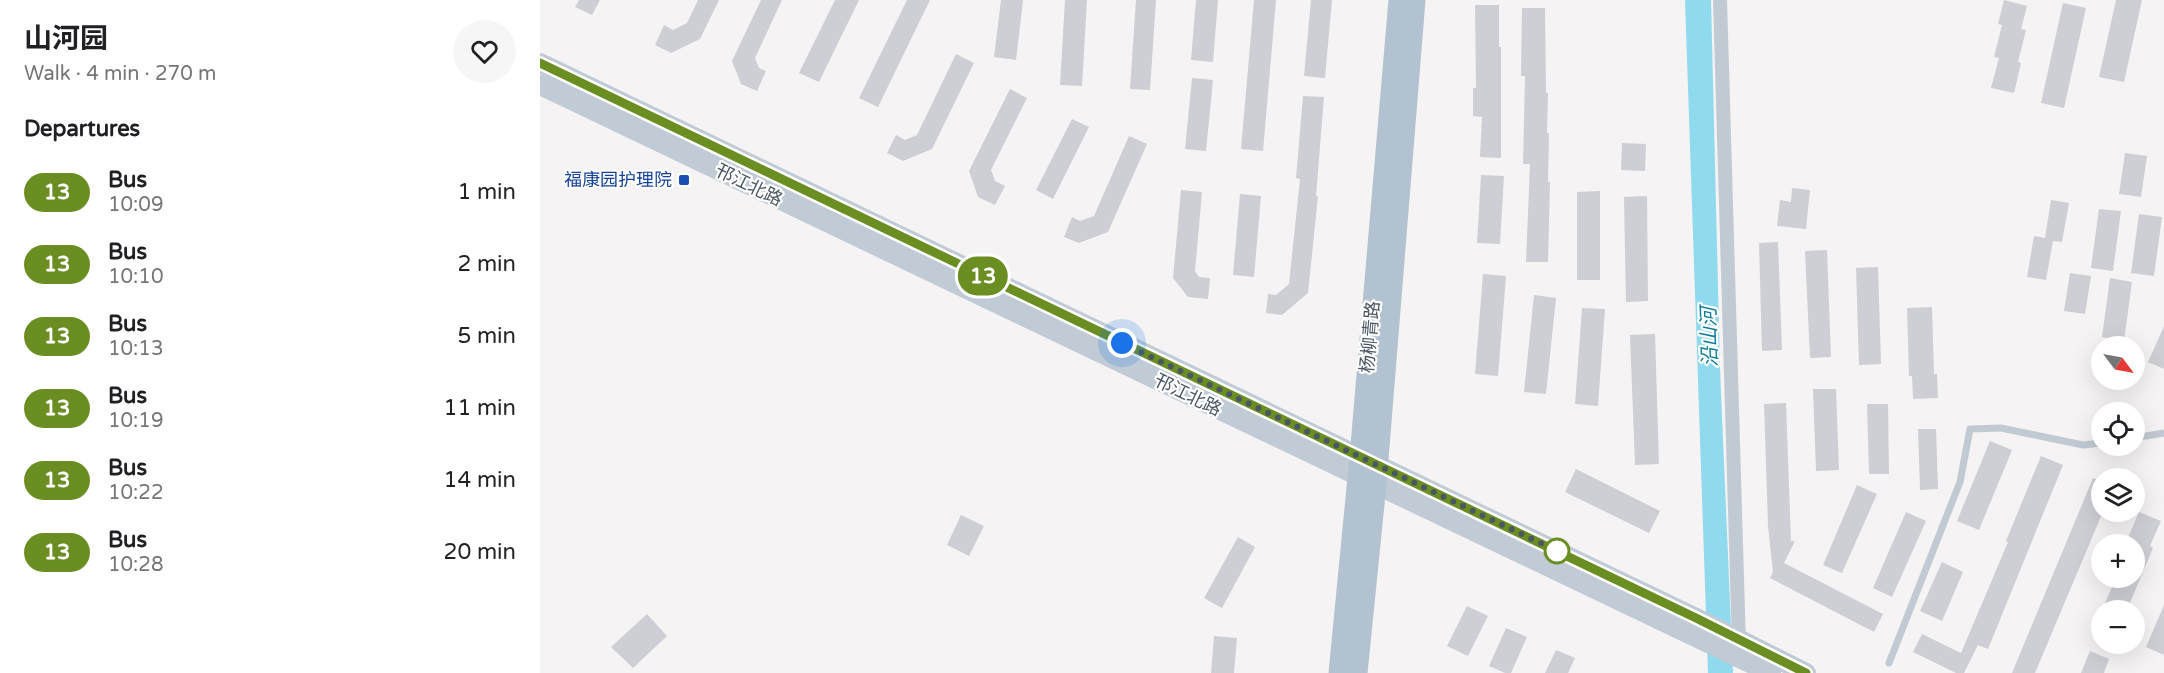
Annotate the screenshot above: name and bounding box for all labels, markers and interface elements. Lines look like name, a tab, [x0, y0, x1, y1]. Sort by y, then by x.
button: heart	[453, 20, 516, 83]
text: 山河园	[24, 22, 108, 56]
text: Walk · 4 min · 270 m	[24, 62, 216, 86]
text: Departures	[24, 116, 140, 142]
street label: 邗江北路	[712, 159, 786, 211]
text: Bus	[108, 167, 147, 193]
place label: 福康园护理院	[564, 169, 672, 191]
marker: 福康园护理院	[677, 173, 691, 187]
text: 1 min	[457, 179, 516, 205]
text: 13	[44, 180, 70, 205]
text: 10:09	[108, 193, 163, 217]
text: Bus	[108, 239, 147, 265]
text: 2 min	[457, 251, 516, 277]
text: 13	[44, 252, 70, 277]
line badge: 13	[956, 256, 1010, 296]
text: 13	[970, 264, 996, 289]
text: 10:10	[108, 265, 163, 289]
street label: 杨柳青路	[1356, 300, 1384, 374]
water label: 沿山河	[1697, 303, 1723, 367]
text: Bus	[108, 311, 147, 337]
text: 5 min	[457, 323, 516, 349]
text: 13	[44, 324, 70, 349]
your location	[1107, 328, 1137, 358]
north arrow	[2091, 336, 2145, 390]
map controls	[2091, 336, 2145, 654]
text: 10:13	[108, 337, 163, 361]
street label: 邗江北路	[1151, 369, 1225, 421]
text: Bus	[108, 383, 147, 409]
text: 11 min	[444, 395, 516, 421]
text: 13	[44, 396, 70, 421]
button: locate	[2091, 402, 2145, 456]
text: 10:19	[108, 409, 163, 433]
text: Bus	[108, 455, 147, 481]
text: 14 min	[444, 467, 516, 493]
text: 13	[44, 468, 70, 493]
button: layers	[2091, 468, 2145, 522]
text: 10:22	[108, 481, 163, 505]
text: Bus	[108, 527, 147, 553]
button: +	[2091, 534, 2145, 588]
unlabelled marker	[1544, 538, 1570, 564]
text: 20 min	[444, 539, 516, 565]
text: 13	[44, 540, 70, 565]
text: 10:28	[108, 553, 163, 577]
button: −	[2091, 600, 2145, 654]

